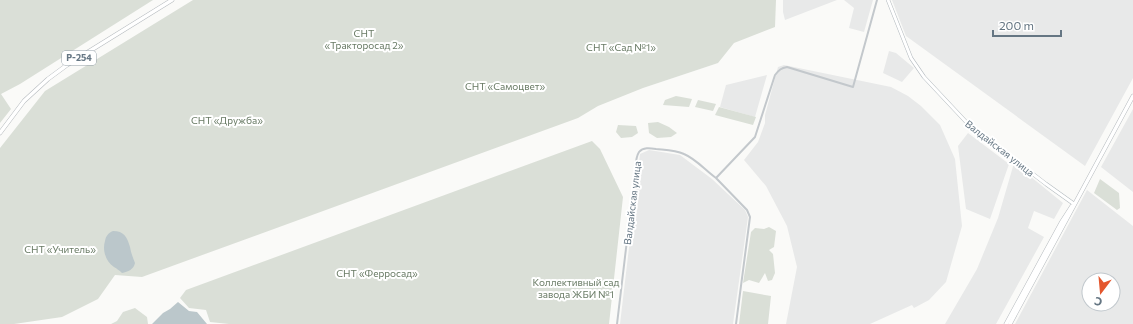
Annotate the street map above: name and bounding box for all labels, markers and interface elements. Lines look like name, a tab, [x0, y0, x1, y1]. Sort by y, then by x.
scale bar	[993, 12, 1061, 38]
text: 200 m	[999, 18, 1034, 32]
park label: СНТ «Тракторосад 2»	[325, 27, 404, 51]
park label: СНТ «Сад №1»	[586, 41, 656, 53]
road number: Р-254	[62, 51, 96, 65]
park label: СНТ «Самоцвет»	[465, 80, 545, 92]
park label: СНТ «Дружба»	[191, 114, 263, 126]
street label: Валдайская улица	[963, 117, 1037, 179]
street label: Валдайская улица	[621, 160, 643, 246]
park label: СНТ «Учитель»	[24, 243, 96, 255]
park label: СНТ «Ферросад»	[336, 267, 418, 279]
north arrow	[1081, 272, 1121, 312]
park label: Коллективный сад завода ЖБИ №1	[533, 276, 620, 300]
text: С	[1092, 295, 1104, 309]

